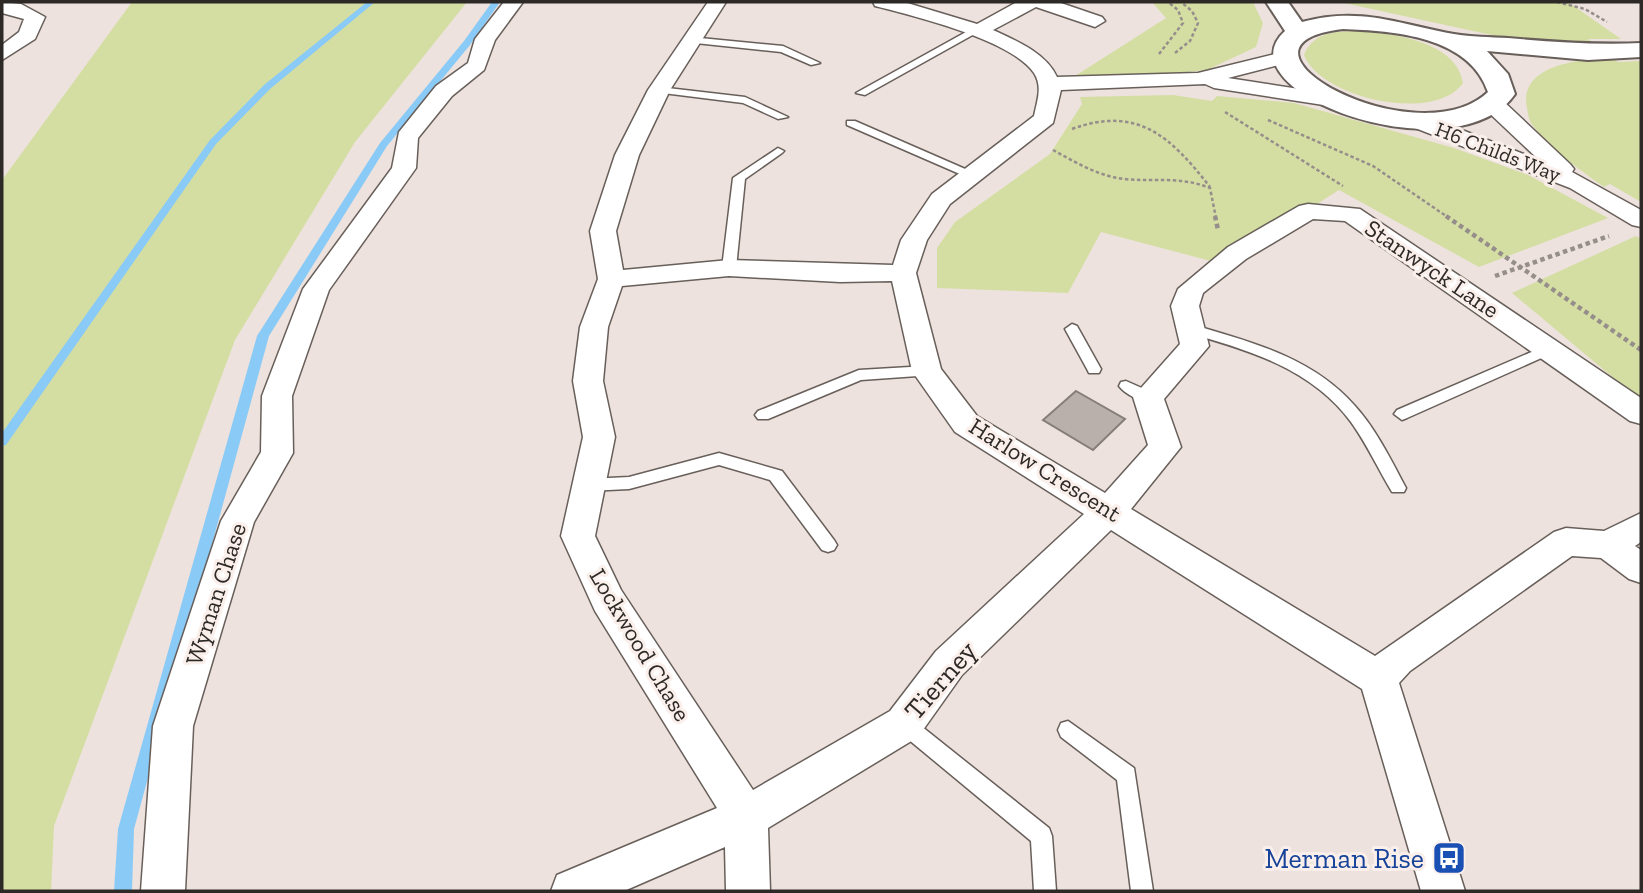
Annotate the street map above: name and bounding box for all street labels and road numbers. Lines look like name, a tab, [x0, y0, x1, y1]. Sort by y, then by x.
street label: H6 Childs Way	[1432, 116, 1565, 187]
street label: Stanwyck Lane	[1360, 213, 1505, 324]
street label: Harlow Crescent	[964, 411, 1127, 528]
street label: Wyman Chase	[179, 519, 252, 669]
street label: Lockwood Chase	[584, 563, 697, 726]
street label: Tierney	[897, 634, 984, 726]

